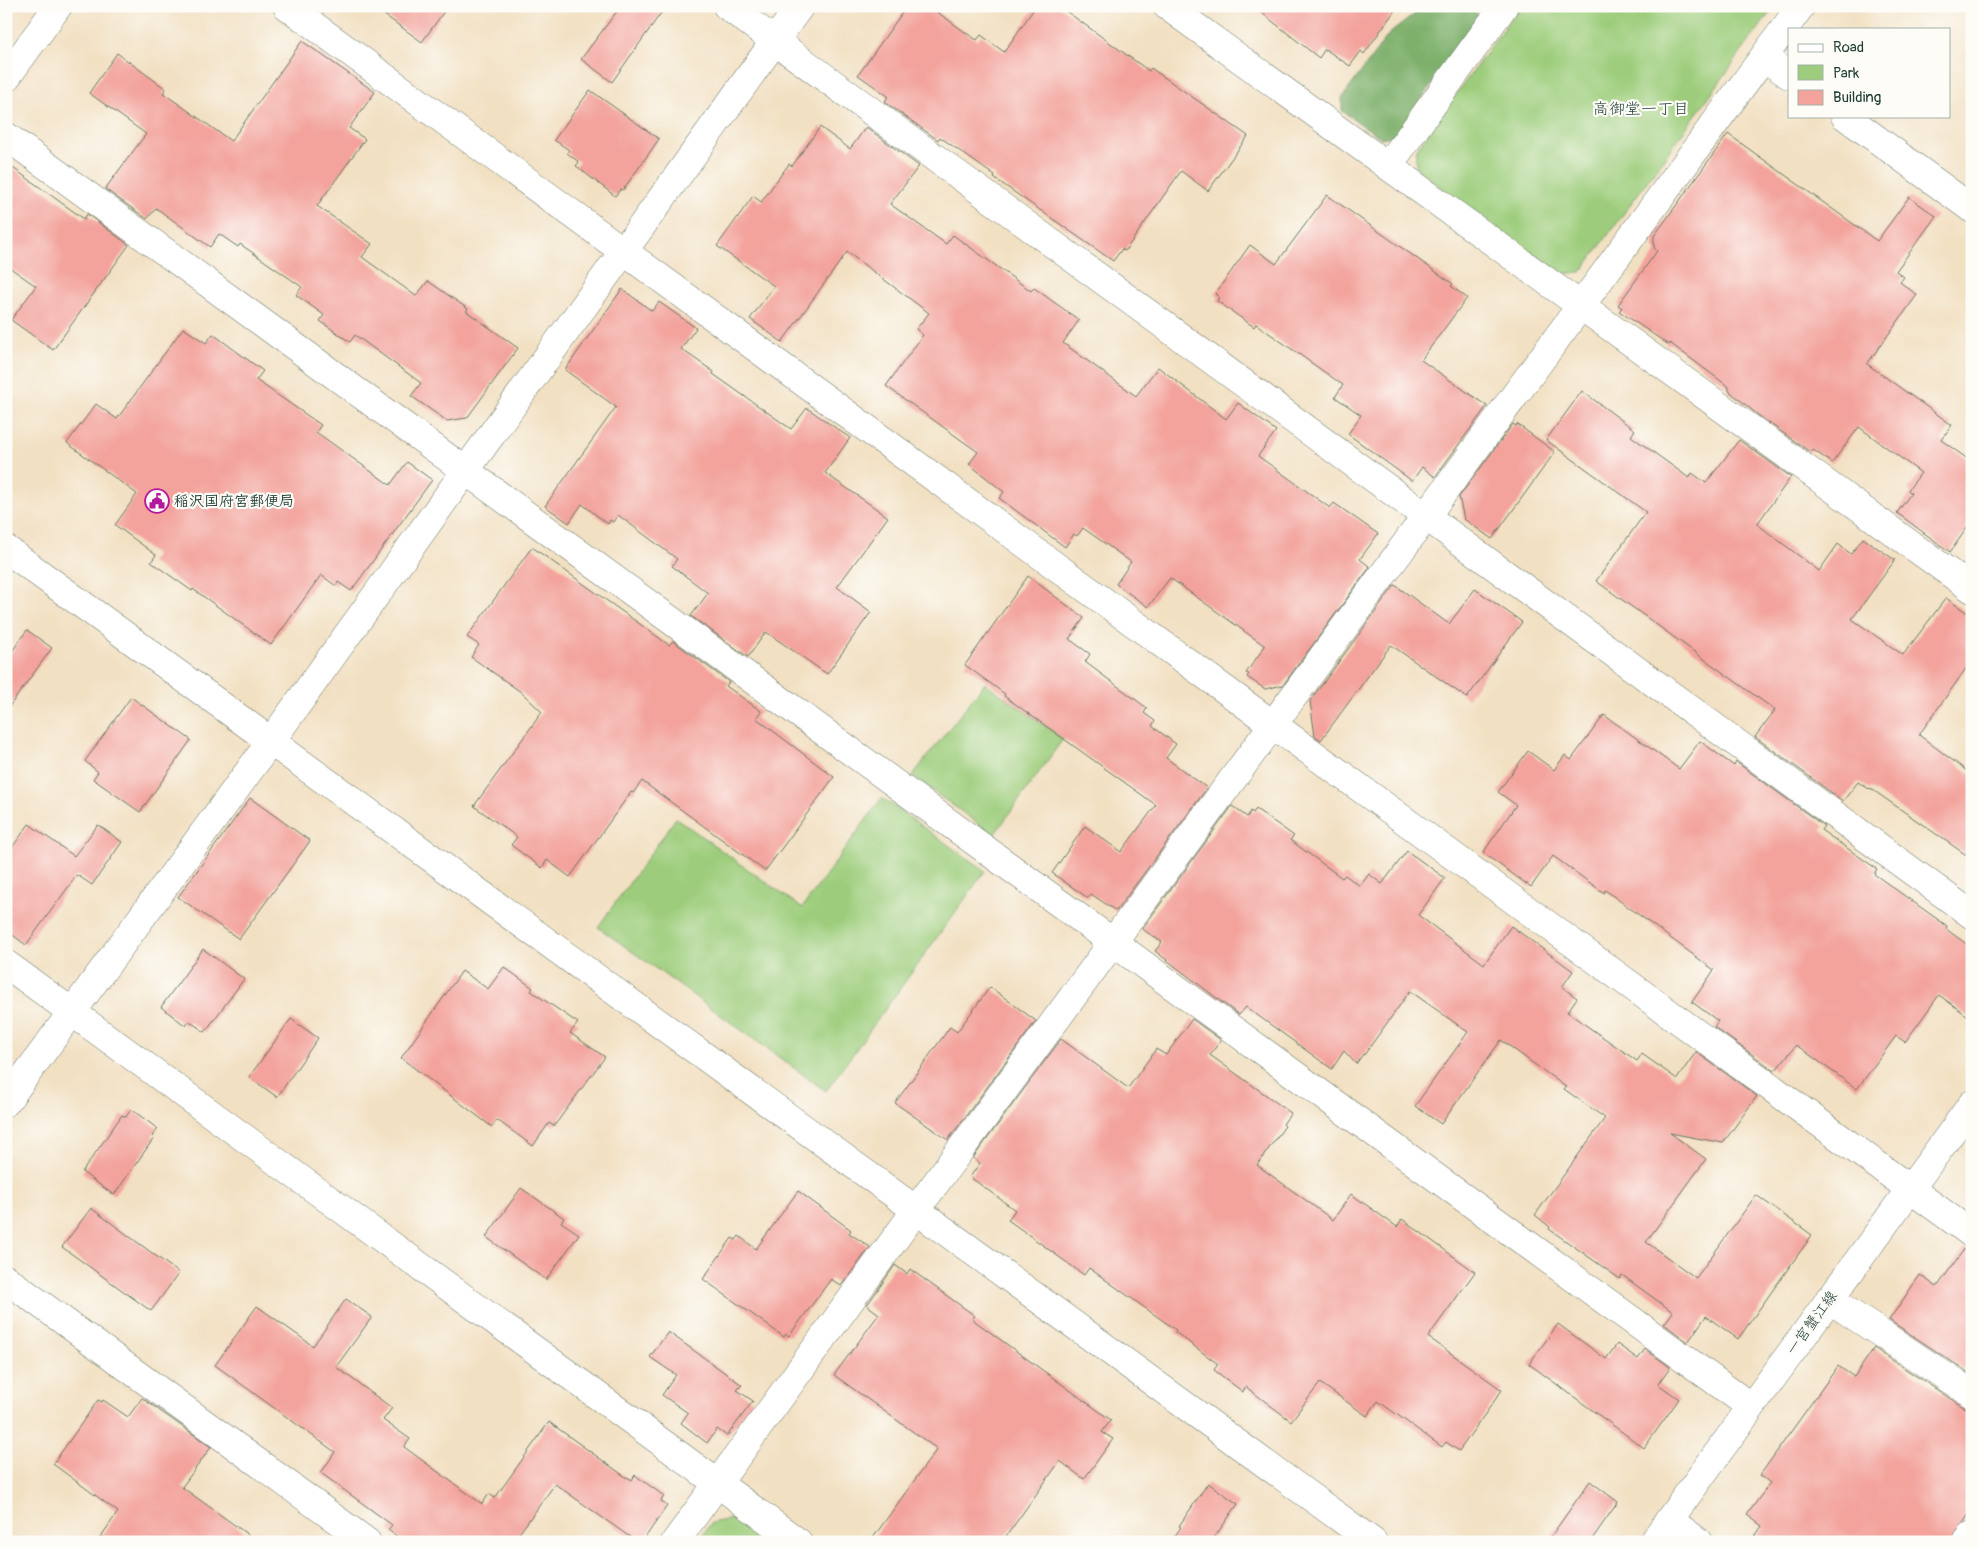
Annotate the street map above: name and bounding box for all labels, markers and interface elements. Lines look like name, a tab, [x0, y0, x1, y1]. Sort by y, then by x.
legend	[1788, 28, 1950, 118]
text: Road	[1833, 38, 1864, 57]
text: Park	[1833, 64, 1860, 83]
text: Building	[1833, 88, 1881, 107]
district label: 高御堂一丁目	[1593, 99, 1689, 119]
public building icon: 稲沢国府宮郵便局	[144, 488, 170, 514]
place label: 稲沢国府宮郵便局	[174, 492, 294, 511]
street label: 一宮蟹江線	[1782, 1287, 1842, 1359]

